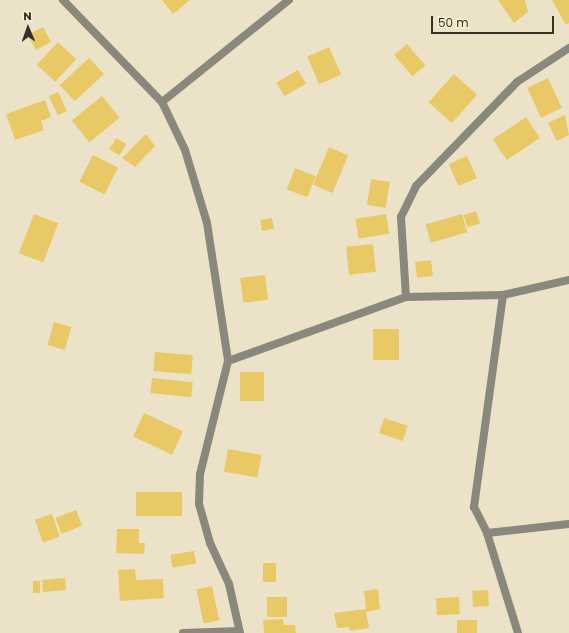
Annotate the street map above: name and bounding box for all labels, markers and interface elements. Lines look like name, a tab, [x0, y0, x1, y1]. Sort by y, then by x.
north arrow	[8, 8, 48, 48]
text: N	[23, 8, 32, 24]
scale bar	[433, 8, 556, 34]
text: 50 m	[438, 14, 469, 31]

